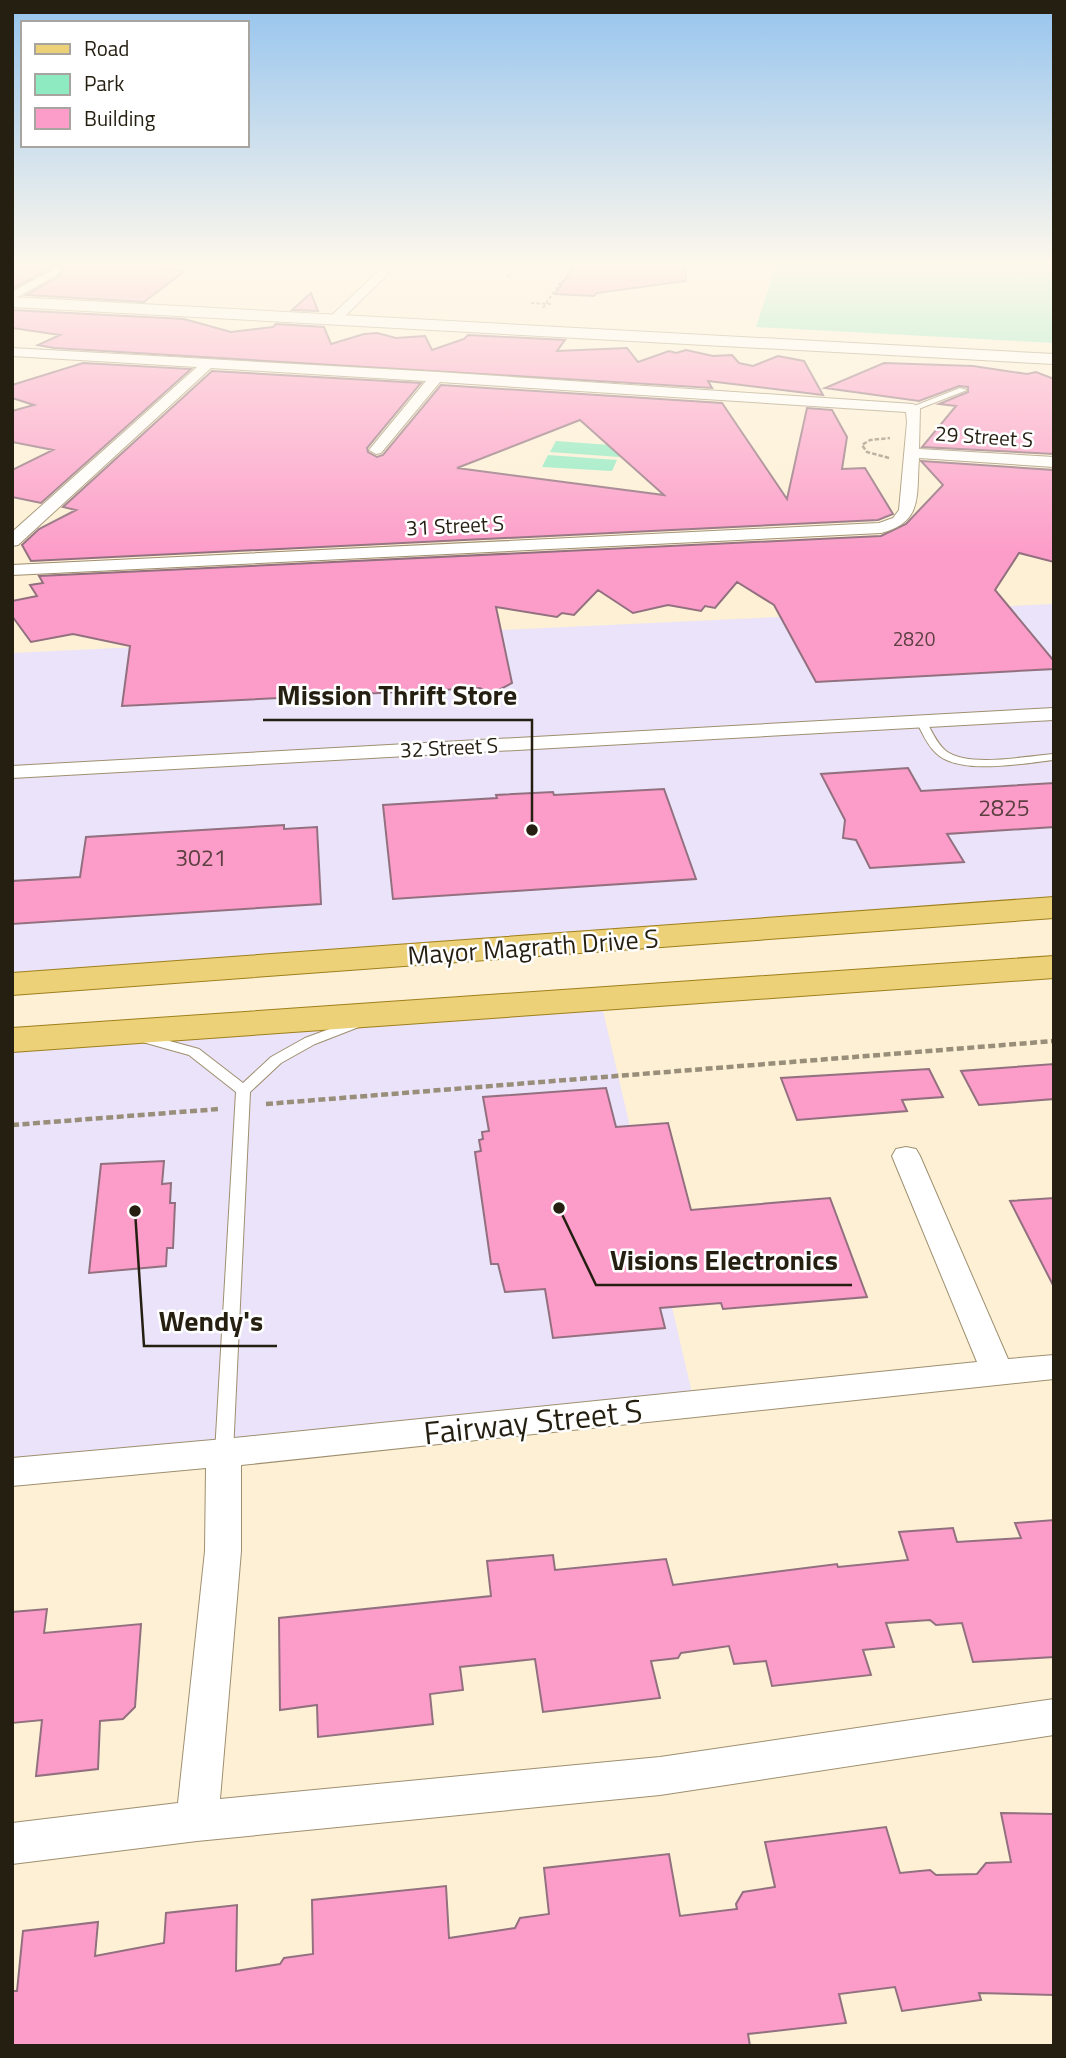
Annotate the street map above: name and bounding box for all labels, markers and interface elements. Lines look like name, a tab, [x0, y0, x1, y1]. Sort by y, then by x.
legend	[21, 21, 248, 147]
text: Road	[84, 32, 129, 64]
text: Park	[84, 67, 124, 99]
text: Building	[84, 102, 156, 134]
street label: 29 Street S	[934, 417, 1034, 455]
street label: 31 Street S	[405, 506, 505, 544]
house number: 2820	[893, 624, 935, 653]
callout: Mission Thrift Store	[263, 671, 532, 720]
text: Mission Thrift Store	[277, 673, 517, 716]
street label: 32 Street S	[399, 728, 499, 766]
house number: 2825	[978, 790, 1030, 825]
house number: 3021	[175, 840, 227, 875]
street label: Mayor Magrath Drive S	[406, 918, 660, 975]
callout: Visions Electronics	[596, 1236, 852, 1285]
text: Visions Electronics	[610, 1238, 838, 1281]
callout: Wendy's	[144, 1297, 277, 1346]
text: Wendy's	[159, 1299, 263, 1342]
street label: Fairway Street S	[421, 1386, 644, 1456]

